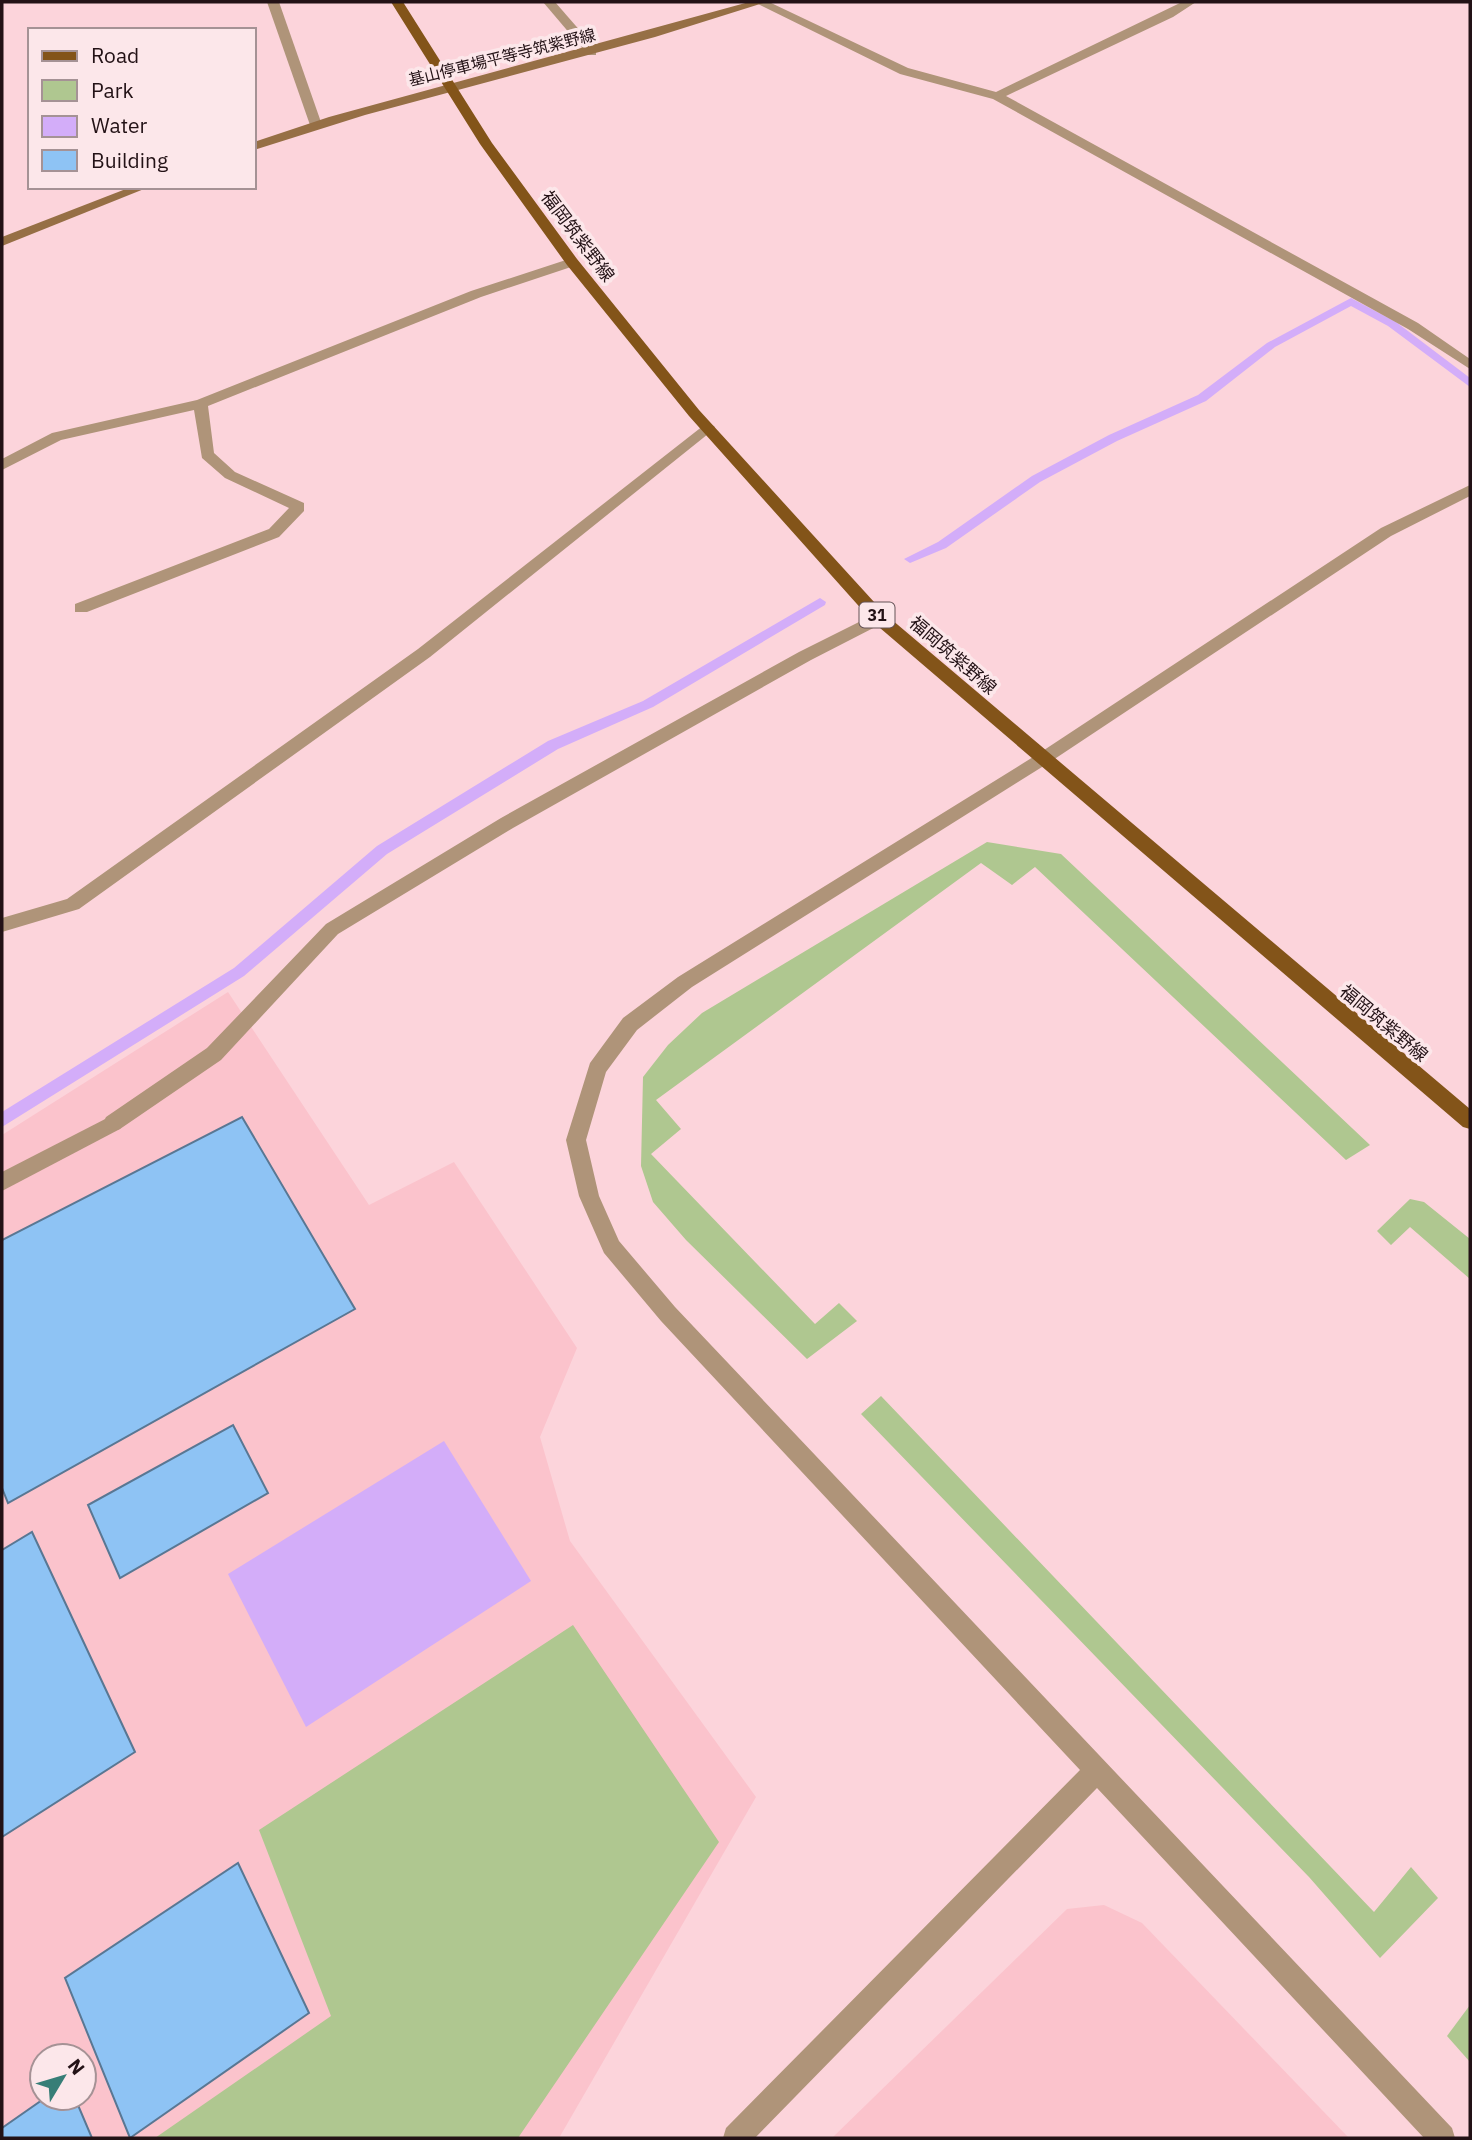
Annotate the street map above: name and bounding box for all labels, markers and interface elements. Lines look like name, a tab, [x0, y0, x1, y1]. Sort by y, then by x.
street label: 基山停車場平等寺筑紫野線	[406, 24, 598, 90]
legend	[28, 28, 256, 189]
text: Road	[91, 41, 139, 69]
text: Park	[91, 76, 134, 104]
text: Water	[91, 111, 148, 139]
text: Building	[91, 146, 168, 174]
street label: 福岡筑紫野線	[536, 186, 620, 286]
road number: 31	[860, 602, 894, 628]
street label: 福岡筑紫野線	[905, 611, 1001, 699]
street label: 福岡筑紫野線	[1335, 979, 1433, 1067]
north arrow	[28, 2042, 98, 2112]
text: N	[63, 2054, 90, 2079]

